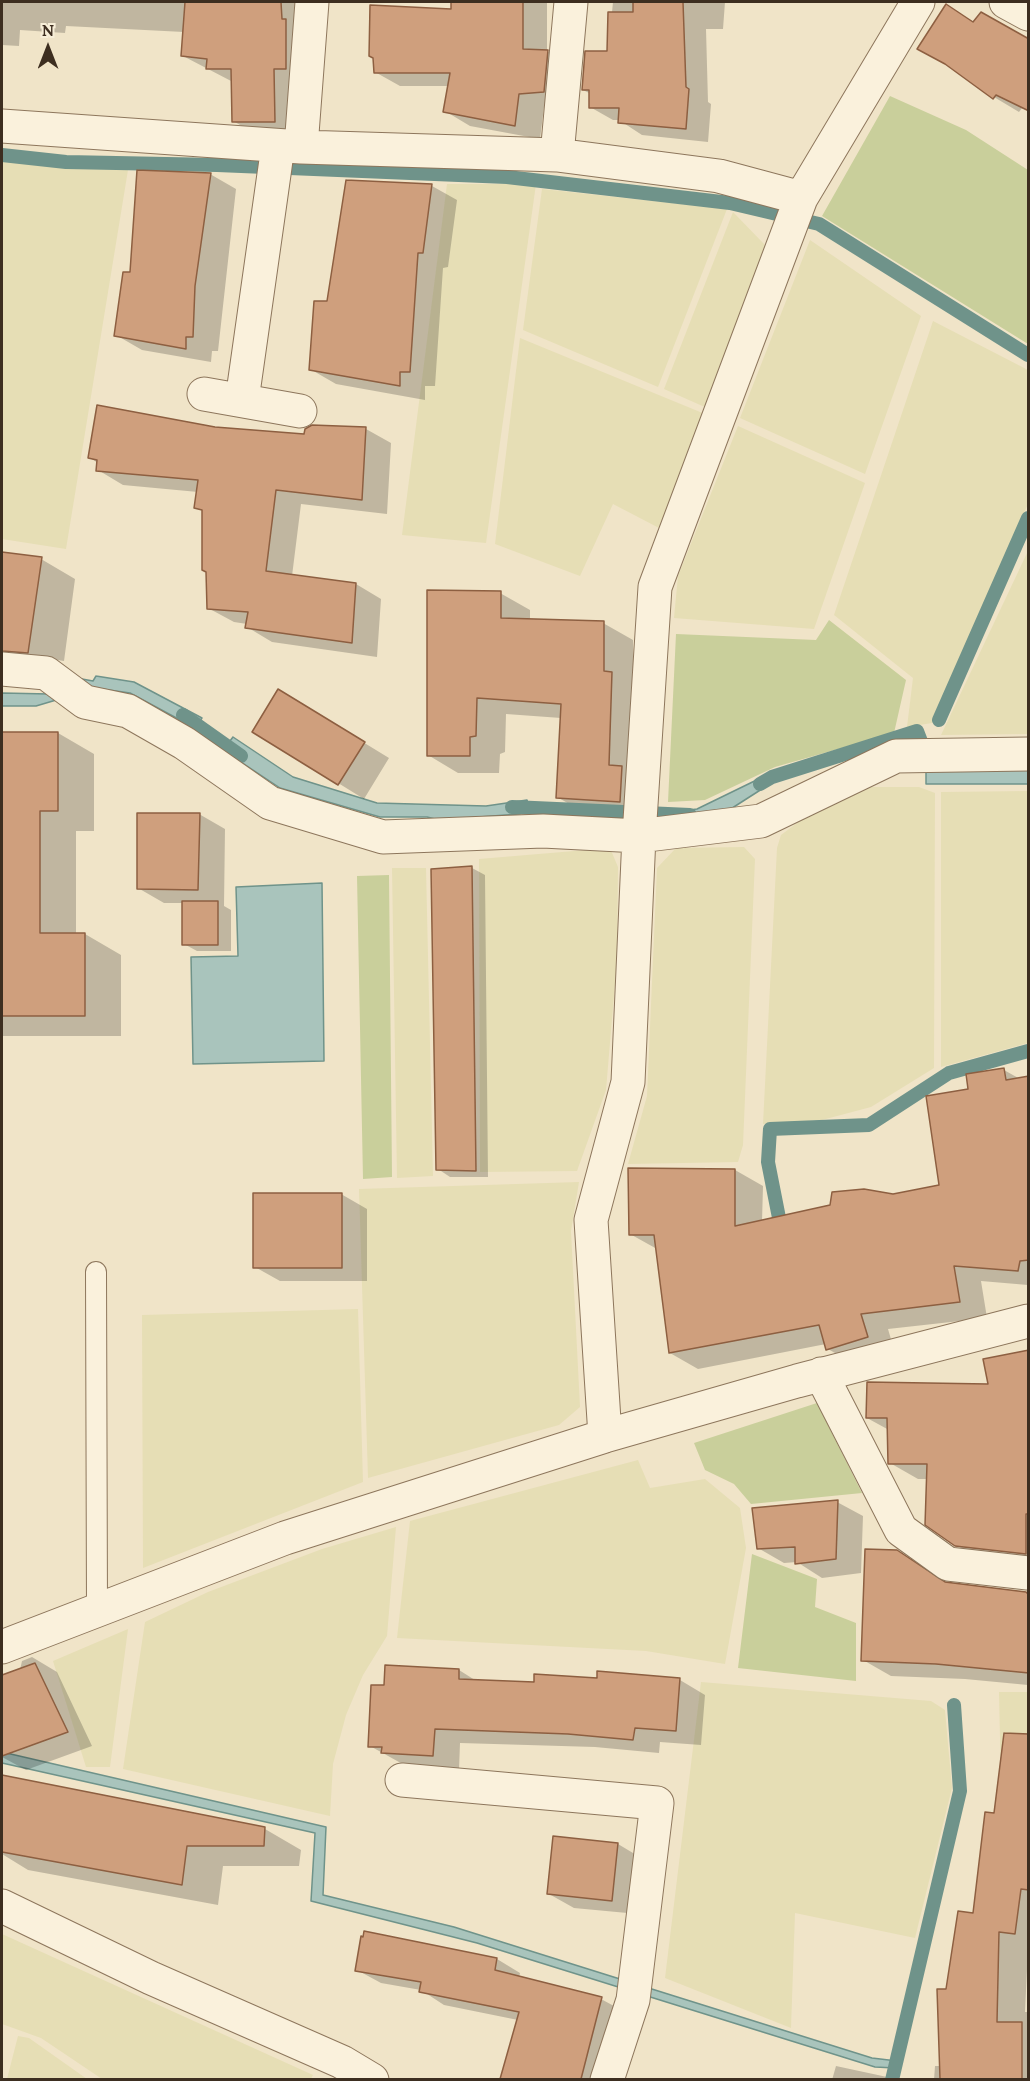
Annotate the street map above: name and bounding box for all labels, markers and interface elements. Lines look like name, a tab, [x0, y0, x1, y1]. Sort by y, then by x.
north arrow	[18, 18, 78, 78]
text: N	[42, 20, 54, 40]

